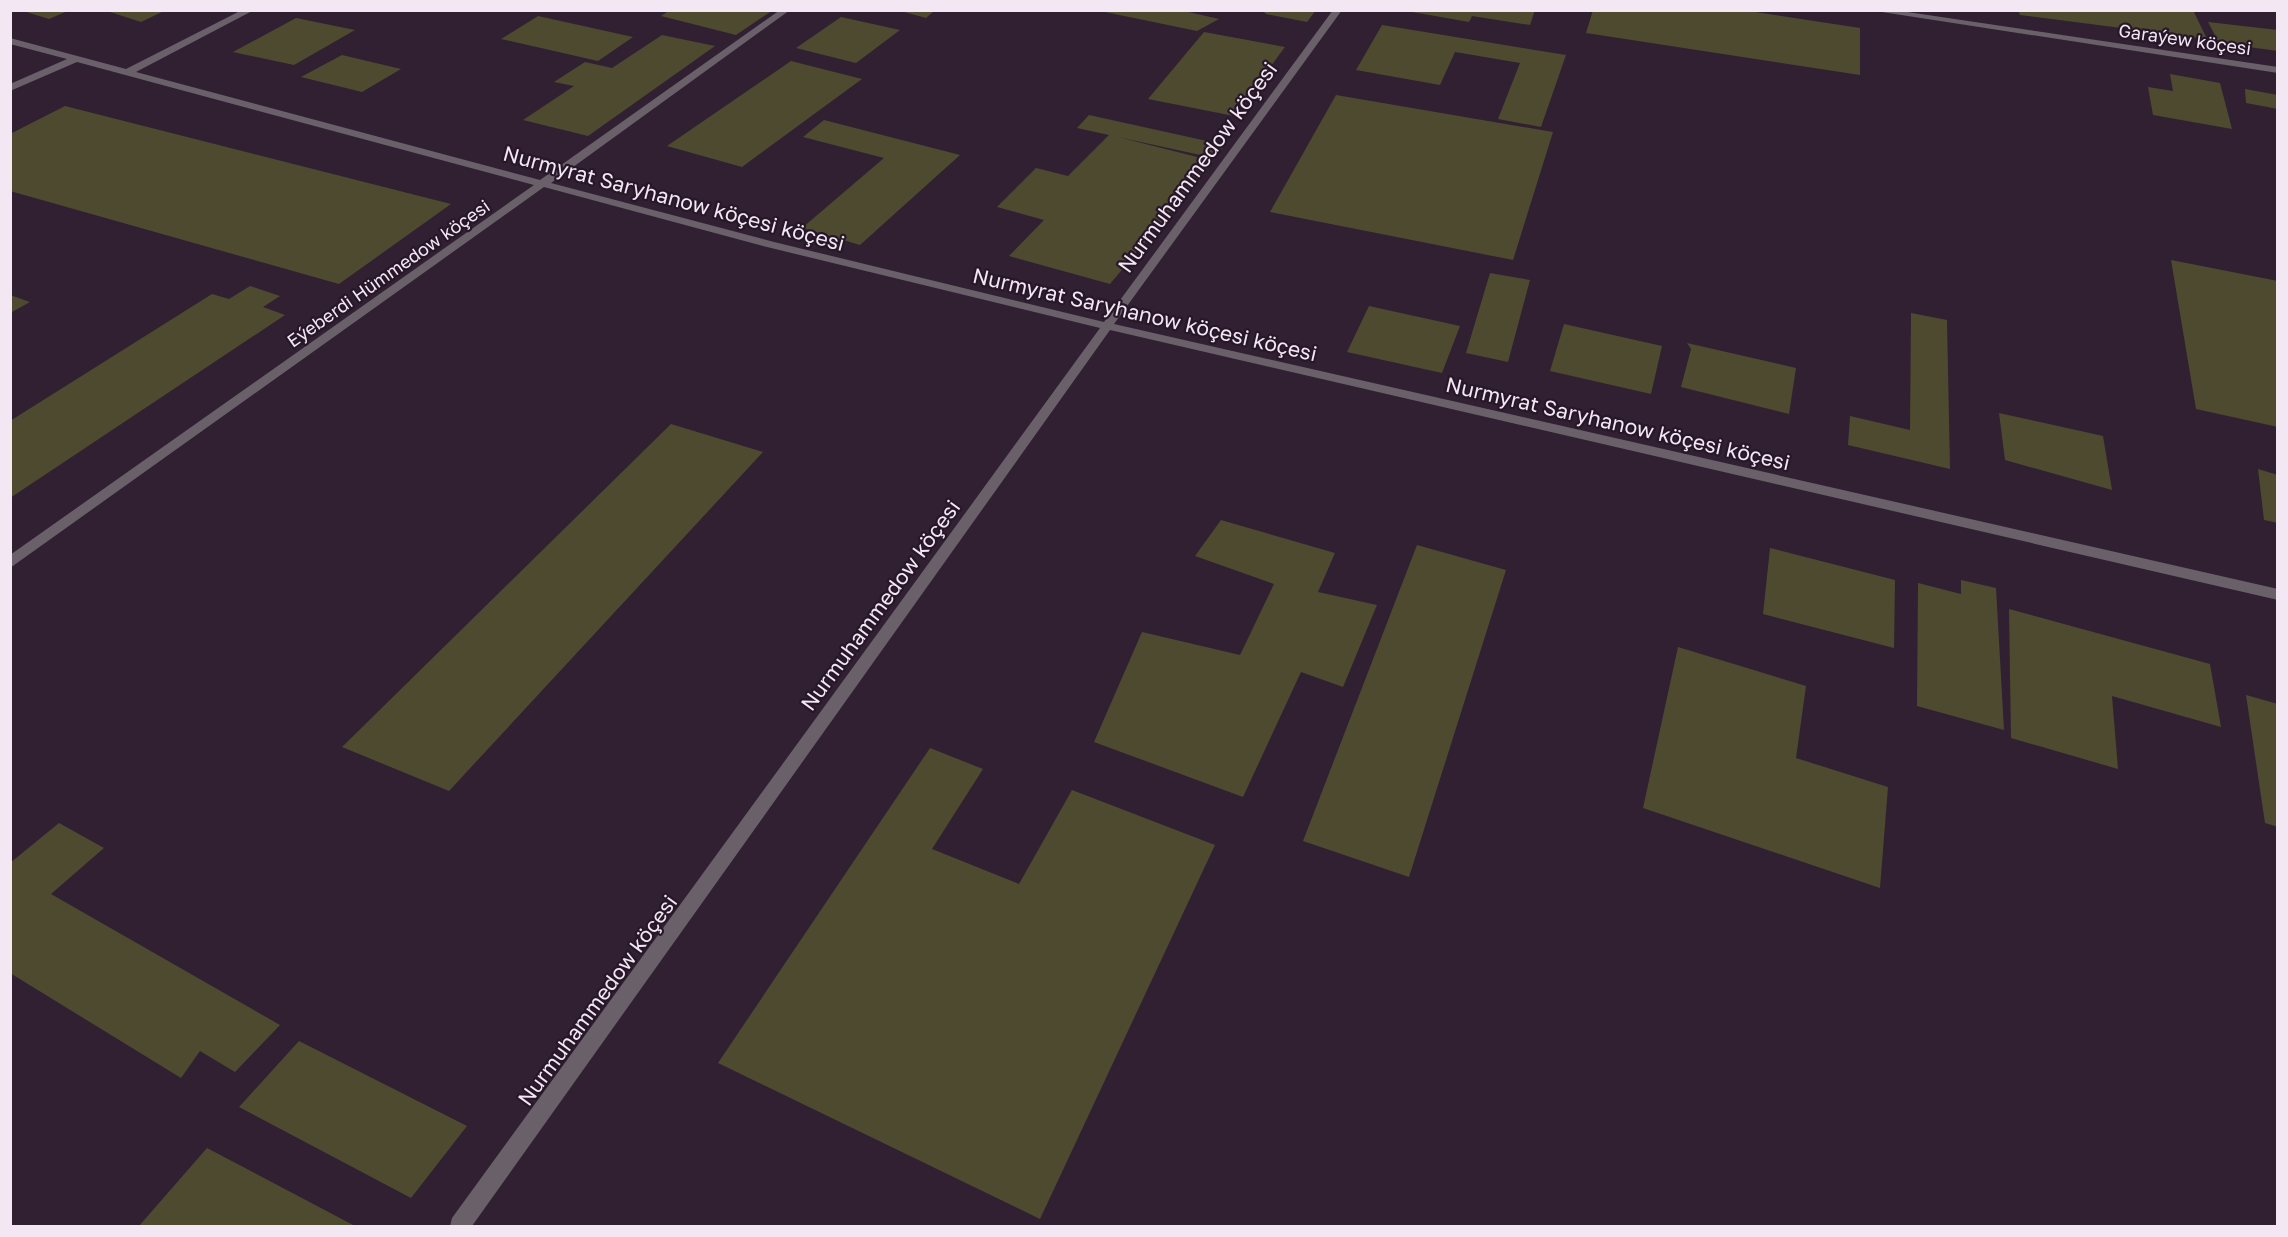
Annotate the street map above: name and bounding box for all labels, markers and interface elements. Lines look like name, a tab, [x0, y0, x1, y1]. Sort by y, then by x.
street label: Garaýew köçesi	[2117, 19, 2253, 59]
street label: Nurmuhammedow köçesi	[1112, 56, 1282, 278]
street label: Nurmyrat Saryhanow köçesi köçesi	[500, 140, 848, 256]
street label: Eýeberdi Hümmedow köçesi	[282, 194, 494, 352]
street label: Nurmyrat Saryhanow köçesi köçesi	[970, 262, 1320, 366]
street label: Nurmyrat Saryhanow köçesi köçesi	[1443, 371, 1793, 475]
street label: Nurmuhammedow köçesi	[795, 494, 965, 716]
street label: Nurmuhammedow köçesi	[512, 889, 682, 1111]

